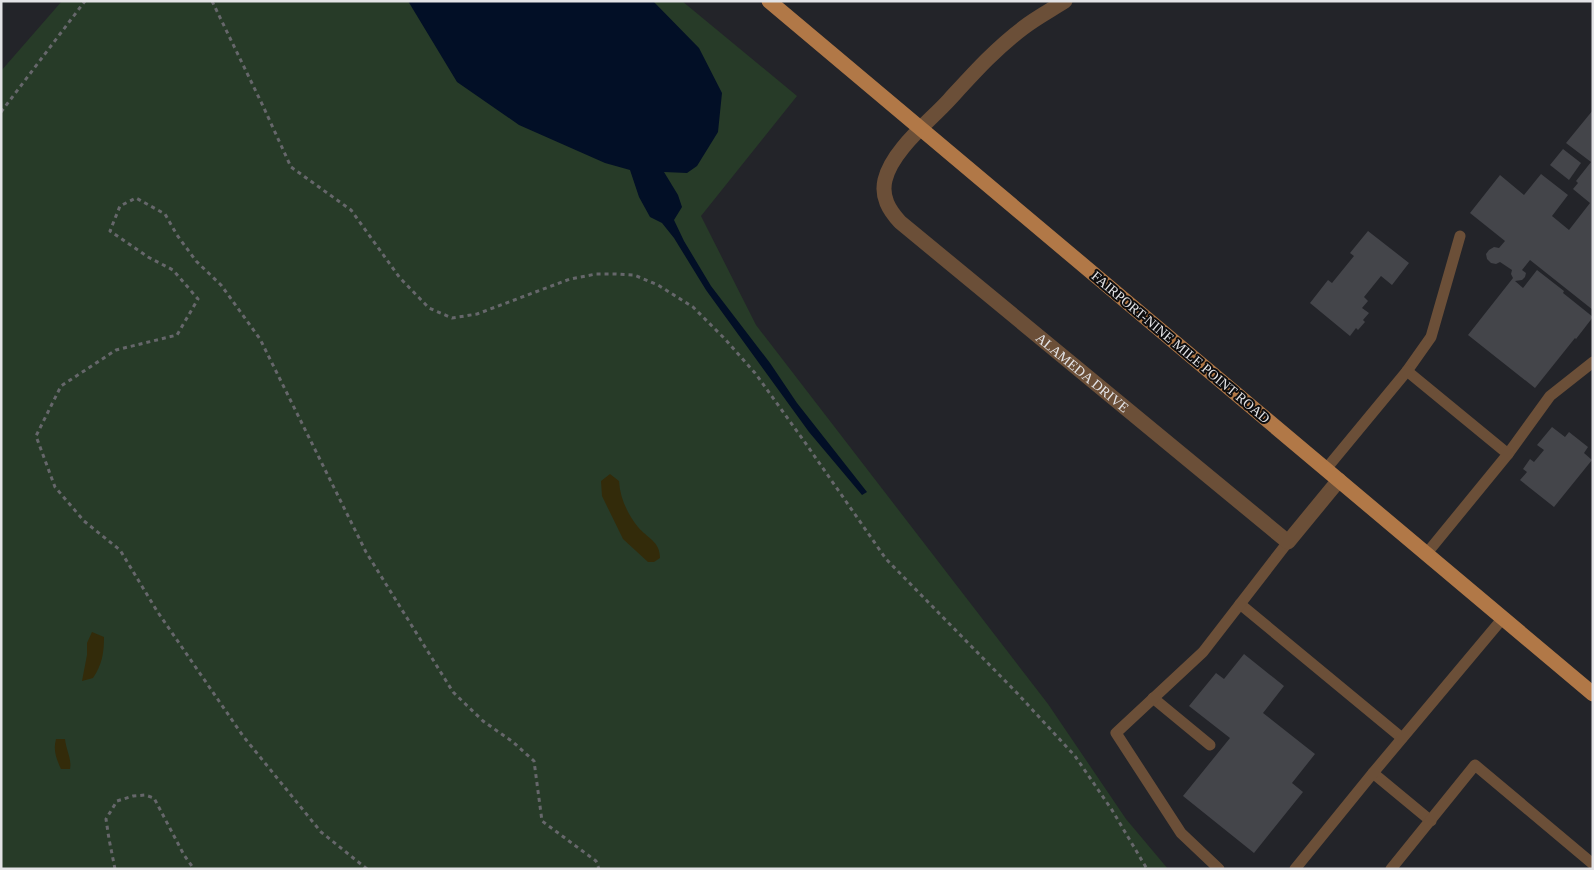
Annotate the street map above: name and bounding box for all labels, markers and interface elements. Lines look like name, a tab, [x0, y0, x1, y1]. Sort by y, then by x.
street label: FAIRPORT-NINE MILE POINT ROAD	[1089, 268, 1273, 426]
street label: ALAMEDA DRIVE	[1033, 330, 1131, 415]

